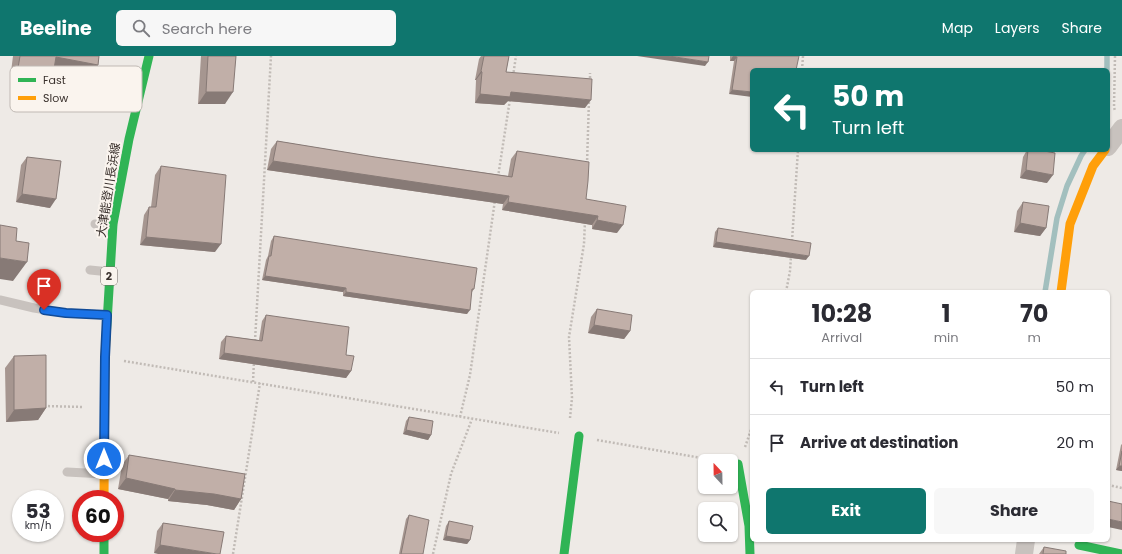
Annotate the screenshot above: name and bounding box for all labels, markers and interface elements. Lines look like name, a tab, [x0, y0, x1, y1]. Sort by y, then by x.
search box	[116, 10, 396, 46]
text: Beeline	[20, 15, 92, 42]
icon: search	[130, 17, 152, 39]
text: Search here	[162, 18, 252, 39]
text: Map	[942, 18, 973, 38]
text: Layers	[995, 18, 1039, 38]
text: Share	[1061, 18, 1102, 38]
legend	[10, 66, 142, 112]
text: Fast	[43, 72, 66, 88]
text: 50 m	[832, 77, 904, 116]
icon: left	[766, 84, 818, 136]
text: Slow	[43, 90, 68, 106]
text: Turn left	[832, 115, 904, 140]
street label: 大津能登川長浜線	[92, 141, 124, 239]
road number: 2	[101, 267, 117, 285]
pin	[27, 269, 61, 310]
icon: arrive	[33, 275, 55, 297]
text: 10:28	[811, 297, 872, 330]
text: 1	[942, 297, 951, 330]
text: 70	[1020, 297, 1049, 330]
text: Arrival	[821, 328, 862, 347]
text: min	[934, 328, 959, 347]
text: m	[1028, 328, 1041, 347]
icon: left	[766, 376, 788, 398]
text: Turn left	[800, 376, 864, 397]
text: 50 m	[1056, 376, 1094, 397]
icon: arrive	[766, 432, 788, 454]
text: Arrive at destination	[800, 432, 958, 453]
text: 20 m	[1056, 432, 1094, 453]
position arrow	[83, 438, 125, 480]
north arrow	[698, 454, 738, 494]
map controls	[698, 454, 738, 542]
button: Exit	[766, 488, 926, 534]
button: Share	[934, 488, 1094, 534]
speed limit sign: 60	[72, 490, 124, 542]
text: 53	[25, 497, 51, 525]
button: search	[698, 502, 738, 542]
text: km/h	[25, 518, 51, 533]

